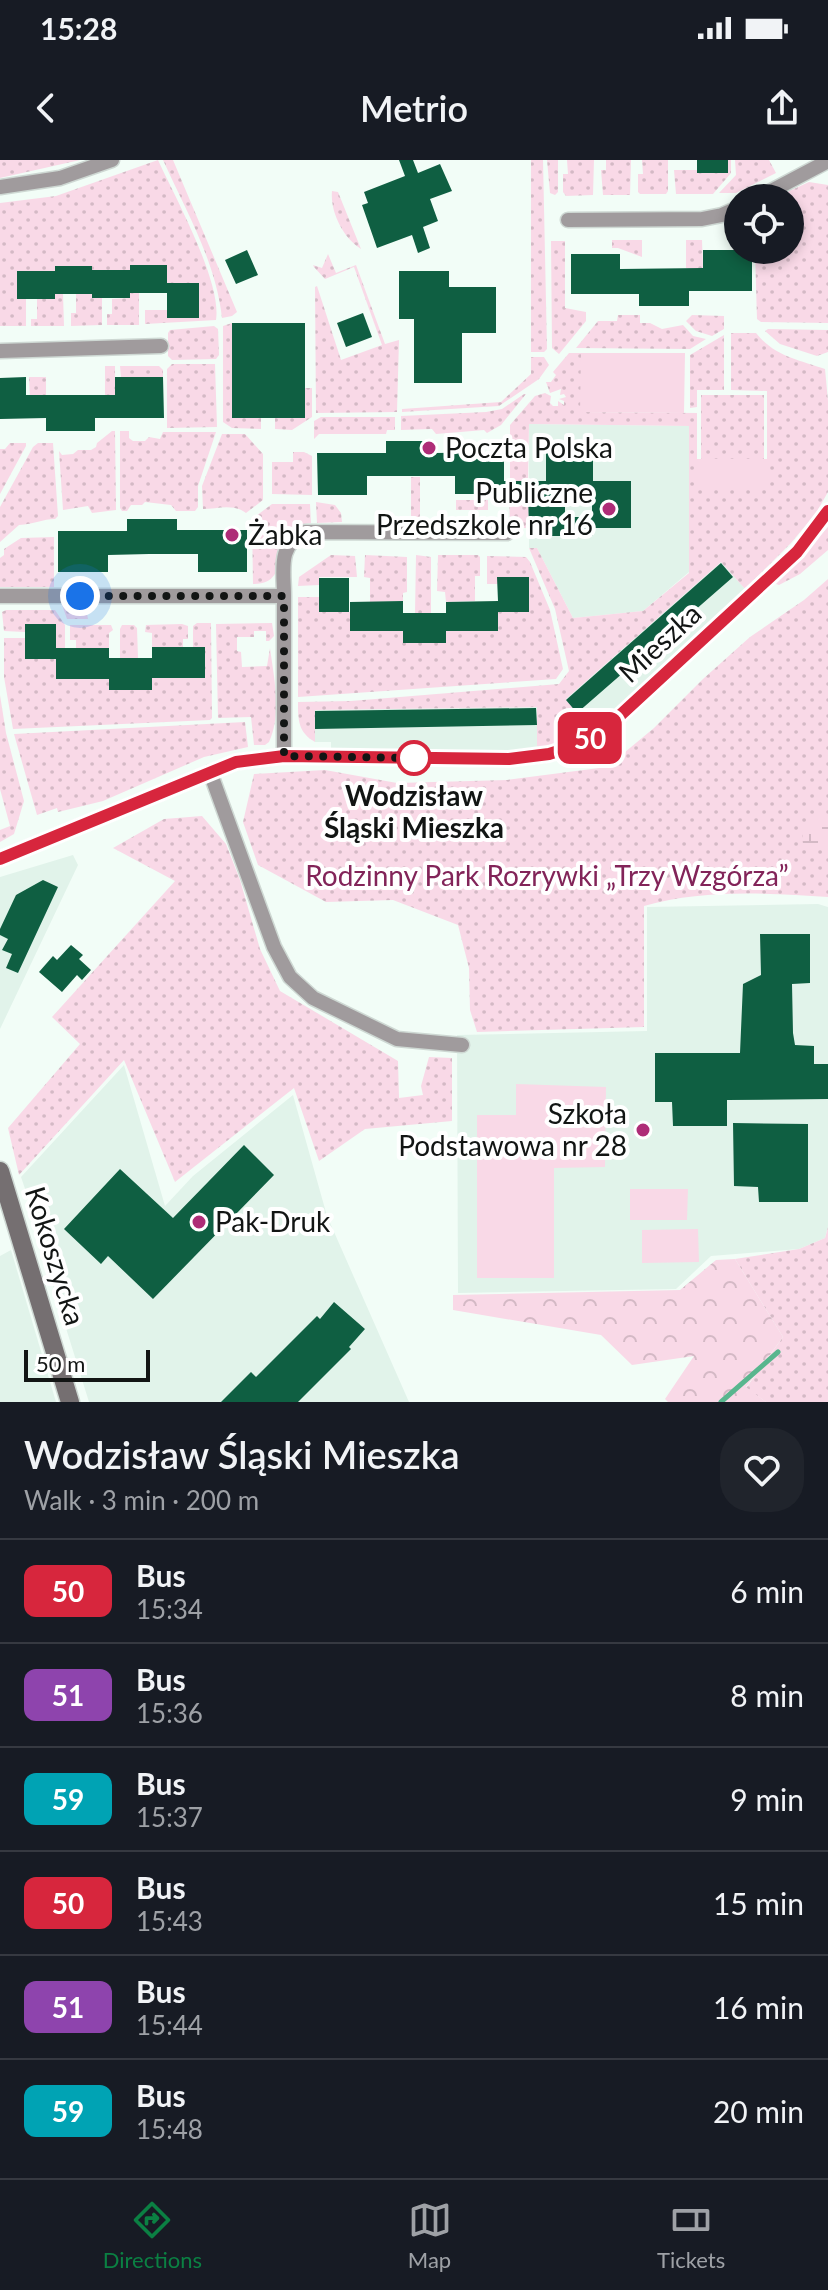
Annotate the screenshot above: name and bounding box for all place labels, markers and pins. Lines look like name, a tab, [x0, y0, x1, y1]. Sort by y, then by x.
place label: Poczta Polska	[445, 430, 613, 464]
marker: Poczta Polska	[420, 439, 438, 457]
place label: Publiczne Przedszkole nr 16	[376, 475, 593, 541]
marker: Publiczne Przedszkole nr 16	[600, 500, 618, 518]
place label: Żabka	[248, 517, 323, 551]
marker: Żabka	[223, 526, 241, 544]
marker: Wodzisław Śląski Mieszka	[397, 741, 431, 775]
place label: Wodzisław Śląski Mieszka	[324, 778, 504, 844]
place label: Szkoła Podstawowa nr 28	[398, 1096, 627, 1162]
marker: Szkoła Podstawowa nr 28	[634, 1121, 652, 1139]
place label: Pak-Druk	[215, 1204, 331, 1238]
marker: Pak-Druk	[190, 1213, 208, 1231]

